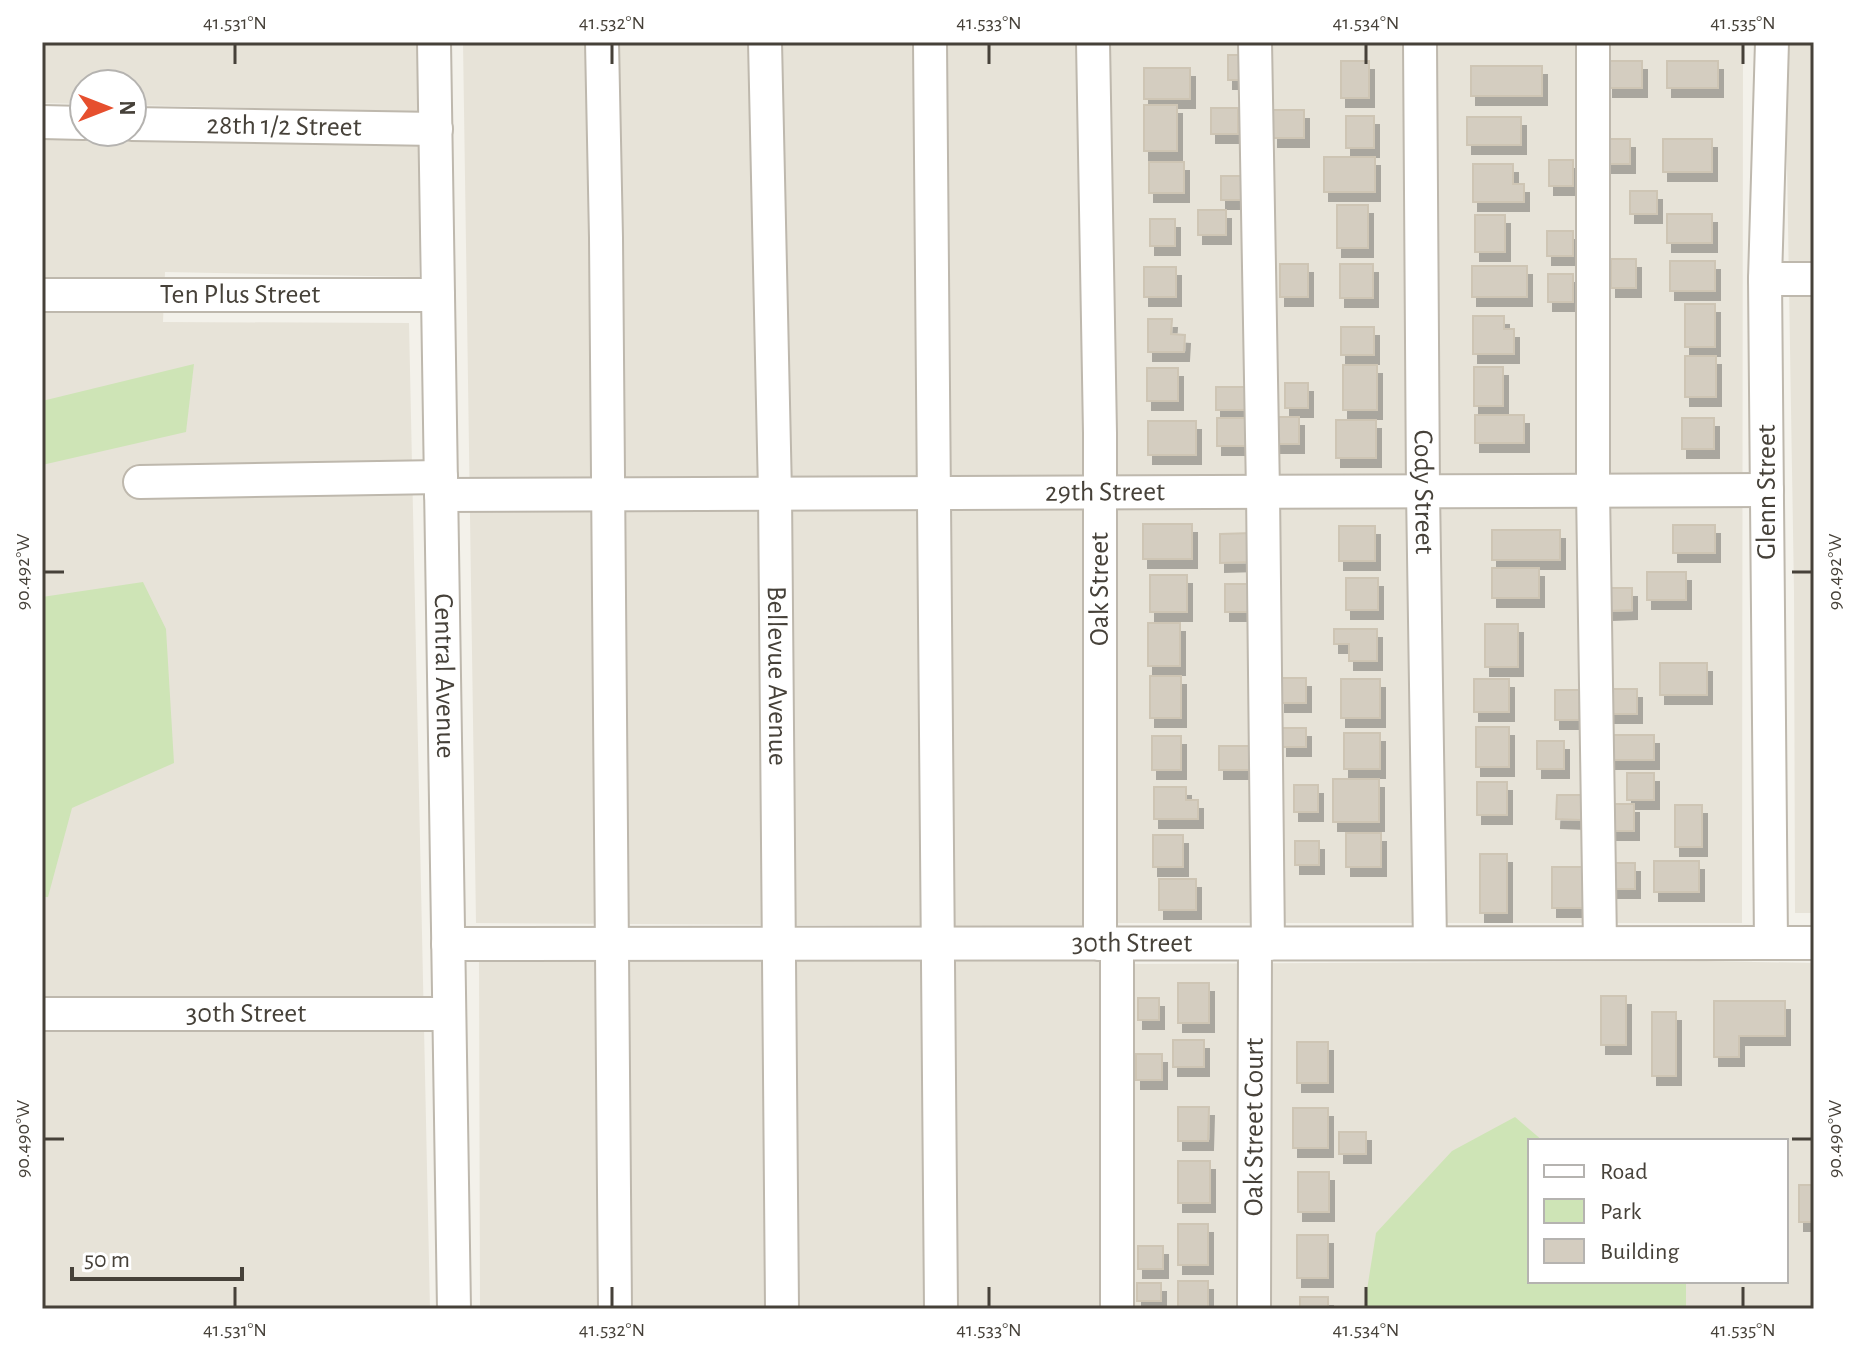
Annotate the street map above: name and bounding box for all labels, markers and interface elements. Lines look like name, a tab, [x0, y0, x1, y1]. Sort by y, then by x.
text: 41.531°N	[203, 13, 267, 33]
text: 41.532°N	[579, 13, 645, 33]
text: 41.533°N	[956, 13, 1022, 33]
text: 41.534°N	[1333, 13, 1399, 33]
text: 41.535°N	[1710, 13, 1776, 33]
north arrow	[68, 68, 148, 148]
text: N	[116, 100, 138, 116]
street label: 28th 1/2 Street	[206, 111, 362, 142]
street label: Ten Plus Street	[160, 281, 320, 309]
street label: Glenn Street	[1753, 424, 1781, 560]
street label: Cody Street	[1409, 429, 1438, 555]
street label: 29th Street	[1045, 478, 1165, 507]
street label: Oak Street	[1086, 532, 1114, 646]
text: 90.492°W	[13, 534, 33, 610]
text: 90.492°W	[1825, 534, 1845, 610]
street label: Bellevue Avenue	[762, 586, 791, 766]
street label: Central Avenue	[429, 593, 459, 759]
street label: 30th Street	[1072, 929, 1192, 958]
street label: 30th Street	[186, 1000, 306, 1028]
street label: Oak Street Court	[1240, 1038, 1269, 1216]
text: 90.490°W	[13, 1100, 33, 1178]
text: 90.490°W	[1825, 1100, 1845, 1178]
legend	[1528, 1139, 1788, 1283]
text: Road	[1600, 1160, 1648, 1184]
text: Park	[1600, 1200, 1641, 1224]
scale bar	[72, 1231, 242, 1281]
text: Building	[1600, 1240, 1679, 1264]
text: 50 m	[84, 1248, 130, 1272]
text: 41.531°N	[203, 1320, 267, 1340]
text: 41.532°N	[579, 1320, 645, 1340]
text: 41.533°N	[956, 1320, 1022, 1340]
text: 41.534°N	[1333, 1320, 1399, 1340]
text: 41.535°N	[1710, 1320, 1776, 1340]

